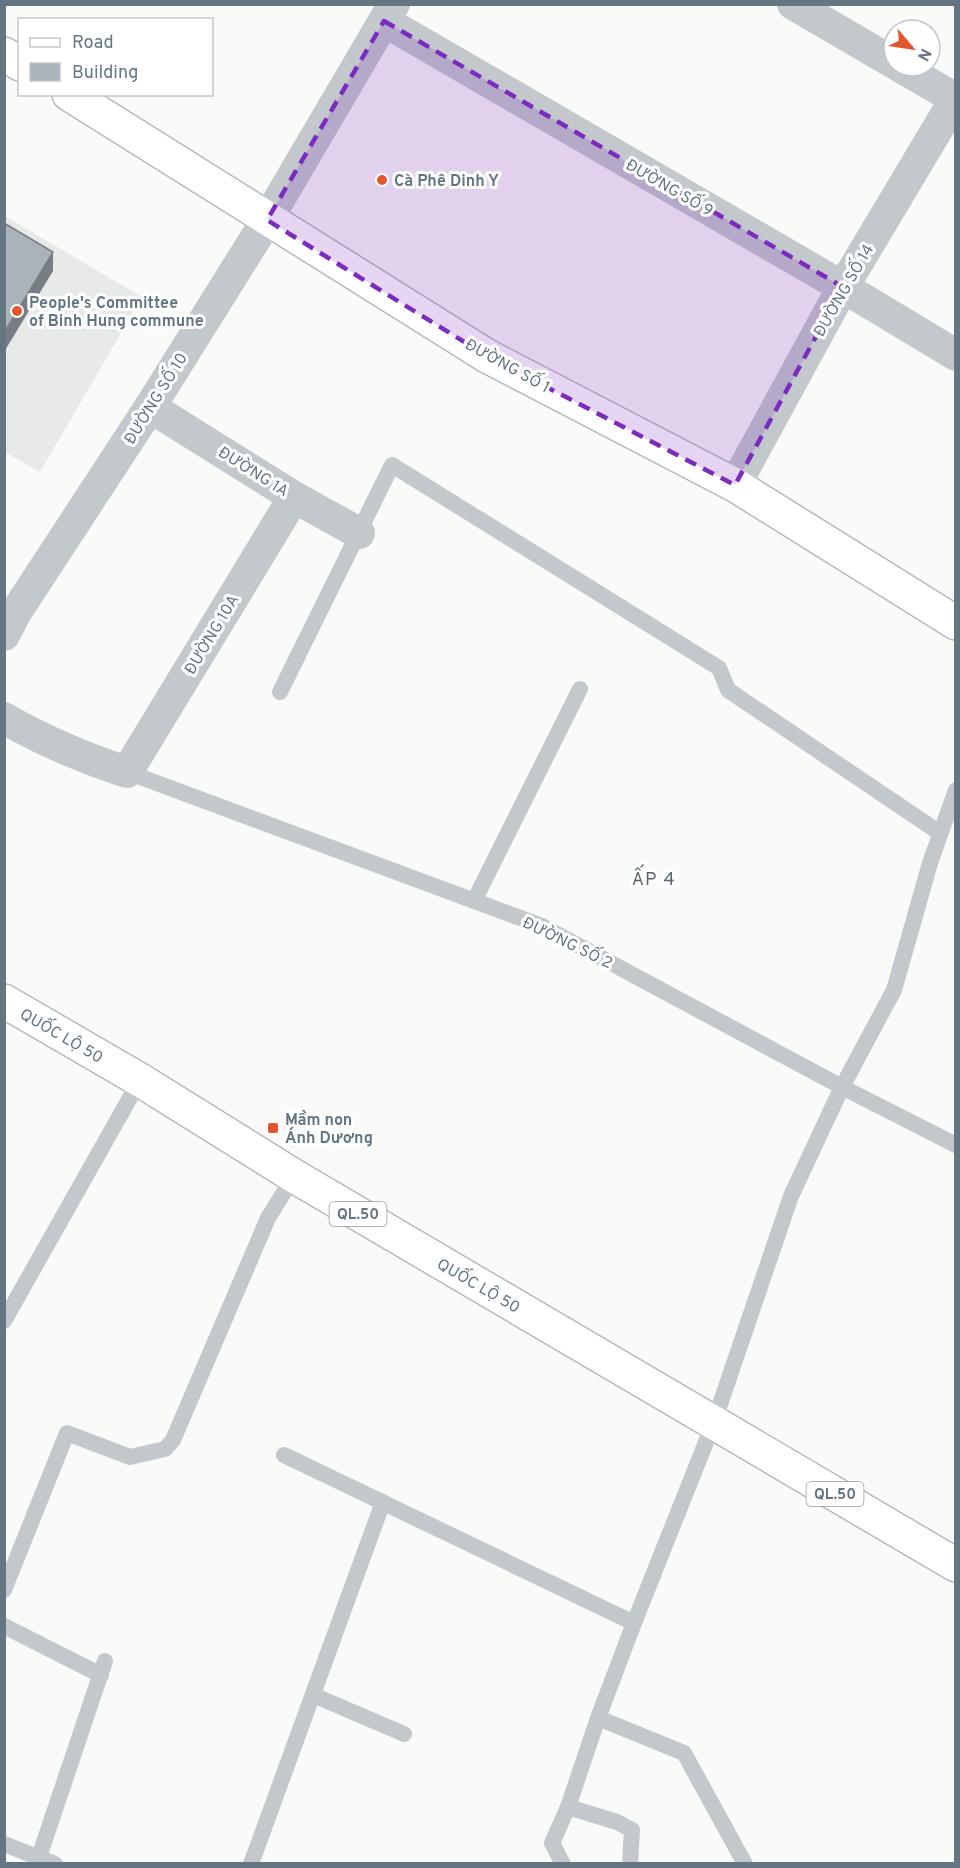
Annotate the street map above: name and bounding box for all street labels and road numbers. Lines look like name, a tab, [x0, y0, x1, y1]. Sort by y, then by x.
street label: ĐƯỜNG SỐ 9	[622, 151, 719, 222]
street label: ĐƯỜNG SỐ 14	[806, 239, 879, 341]
street label: ĐƯỜNG SỐ 1	[461, 331, 555, 398]
street label: ĐƯỜNG SỐ 10	[116, 347, 193, 449]
street label: ĐƯỜNG 1A	[214, 442, 293, 502]
street label: ĐƯỜNG 10A	[179, 590, 244, 679]
street label: ĐƯỜNG SỐ 2	[519, 909, 618, 974]
street label: QUỐC LỘ 50	[16, 1001, 109, 1069]
road number: QL.50	[330, 1202, 386, 1226]
street label: QUỐC LỘ 50	[433, 1251, 526, 1319]
road number: QL.50	[806, 1482, 864, 1506]

